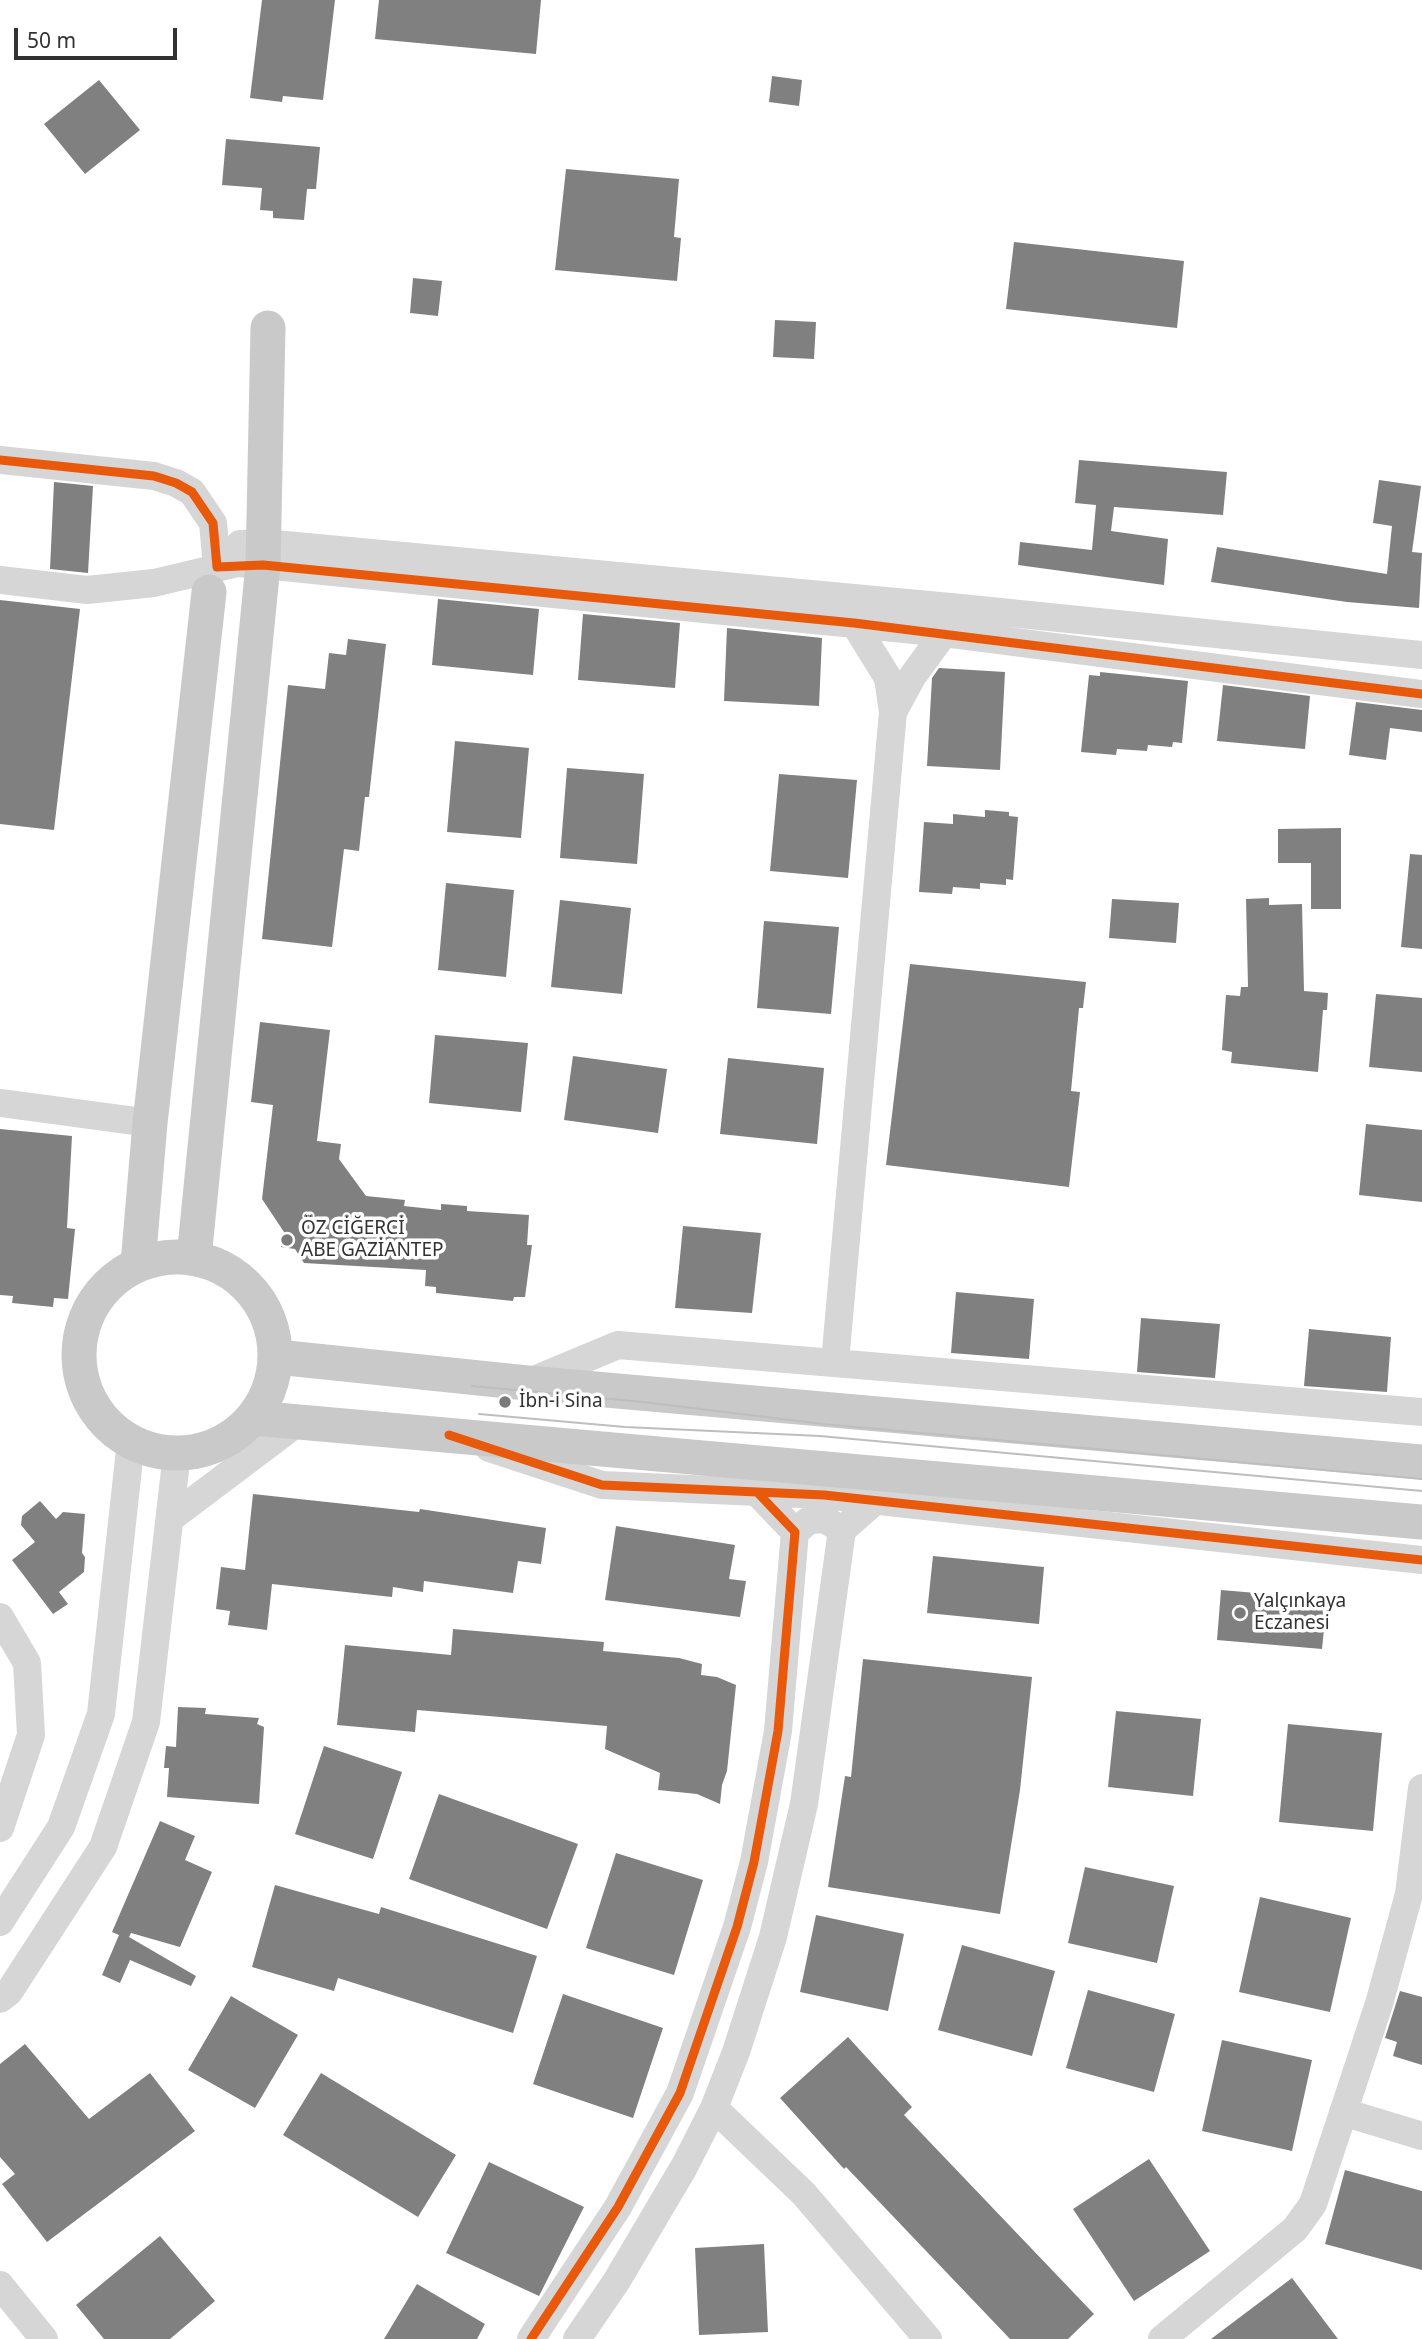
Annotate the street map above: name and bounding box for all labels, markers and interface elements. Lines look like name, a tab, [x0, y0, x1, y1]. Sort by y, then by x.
scale bar	[18, 14, 180, 58]
text: 50 m	[27, 26, 76, 54]
place label: ÖZ CİĞERCİ ABE GAZİANTEP	[301, 1218, 443, 1262]
marker: ÖZ CİĞERCİ ABE GAZİANTEP	[279, 1232, 295, 1248]
place label: İbn-i Sina	[519, 1391, 603, 1413]
marker: İbn-i Sina	[497, 1394, 513, 1410]
place label: Yalçınkaya Eczanesi	[1254, 1591, 1346, 1635]
marker: Yalçınkaya Eczanesi	[1232, 1605, 1248, 1621]

